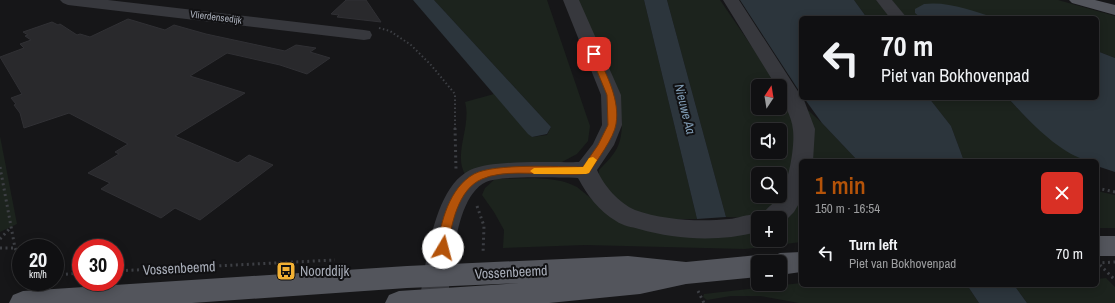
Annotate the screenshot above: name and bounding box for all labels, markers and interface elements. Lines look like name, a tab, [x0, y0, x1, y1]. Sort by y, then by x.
street label: Vlierdensedijk	[189, 7, 243, 27]
text: 70 m	[881, 27, 933, 65]
icon: left	[815, 32, 867, 84]
pin	[577, 37, 611, 71]
icon: arrive	[583, 43, 605, 65]
text: Piet van Bokhovenpad	[881, 63, 1030, 88]
north arrow	[751, 79, 787, 115]
map controls	[751, 79, 787, 291]
water label: Nieuwe Aa	[671, 82, 699, 136]
button: sound	[751, 123, 787, 159]
button: search	[751, 167, 787, 203]
text: 1 min	[815, 169, 866, 201]
button: close	[1041, 172, 1083, 214]
text: 150 m · 16:54	[815, 200, 880, 217]
button: +	[751, 211, 787, 247]
position arrow	[422, 227, 464, 269]
text: Turn left	[849, 234, 897, 255]
speed limit sign: 30	[72, 239, 124, 291]
icon: left	[815, 242, 837, 264]
text: 70 m	[1056, 243, 1083, 264]
text: 20	[29, 246, 47, 273]
button: −	[751, 255, 787, 291]
text: Piet van Bokhovenpad	[849, 255, 956, 272]
street label: Vossenbeemd	[142, 257, 216, 279]
bus stop icon: Noorddijk	[275, 260, 297, 282]
street label: Vossenbeemd	[474, 261, 548, 283]
place label: Noorddijk	[300, 262, 349, 280]
text: km/h	[29, 268, 47, 281]

